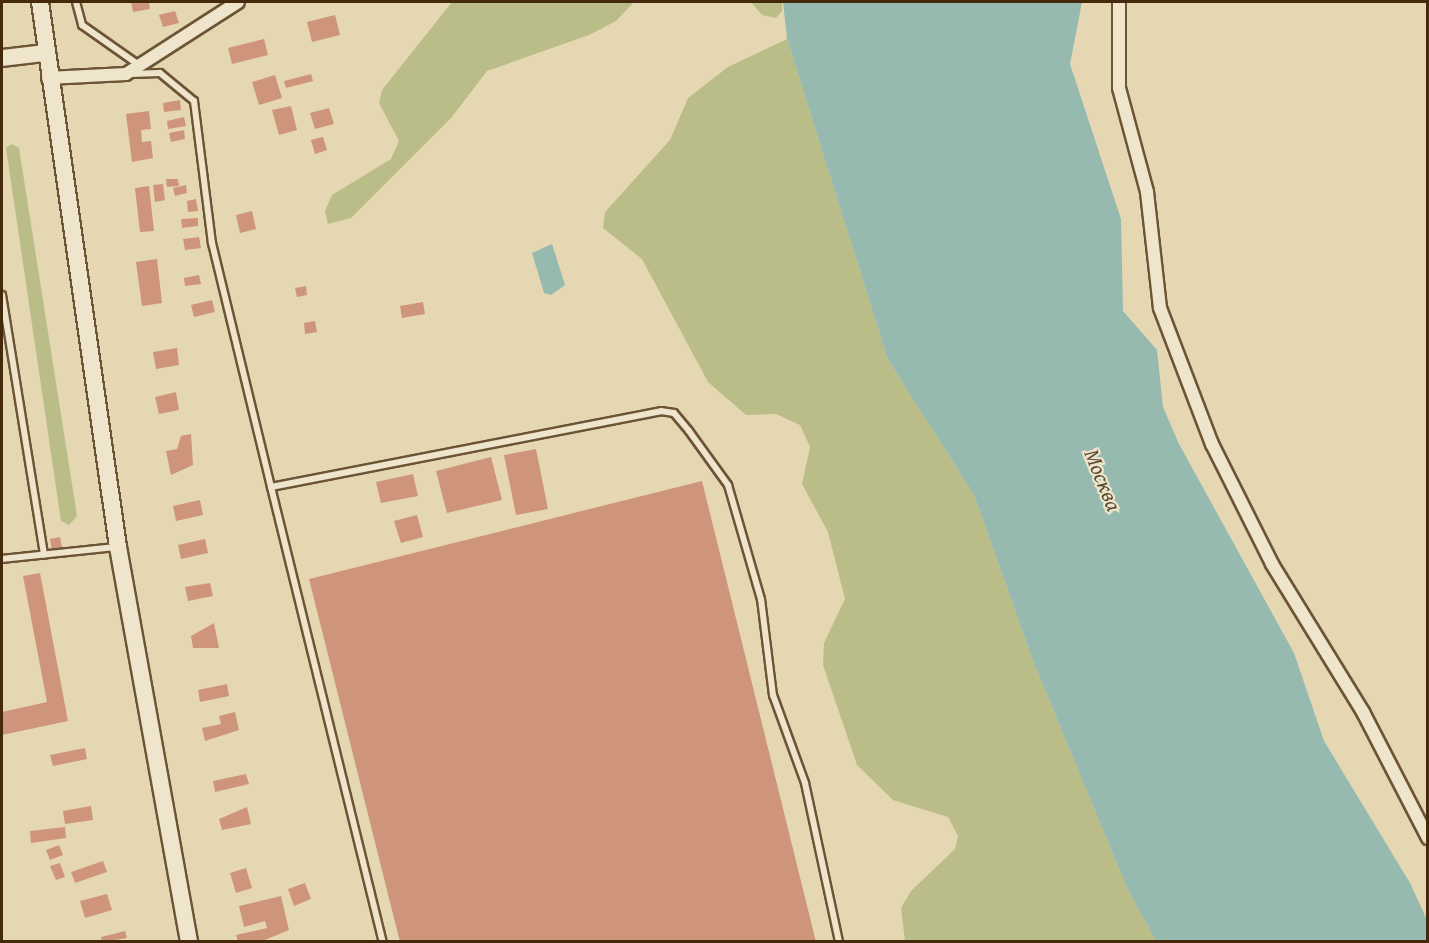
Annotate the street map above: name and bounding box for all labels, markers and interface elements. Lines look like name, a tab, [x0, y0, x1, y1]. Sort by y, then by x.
water label: Москва	[1079, 445, 1127, 515]

